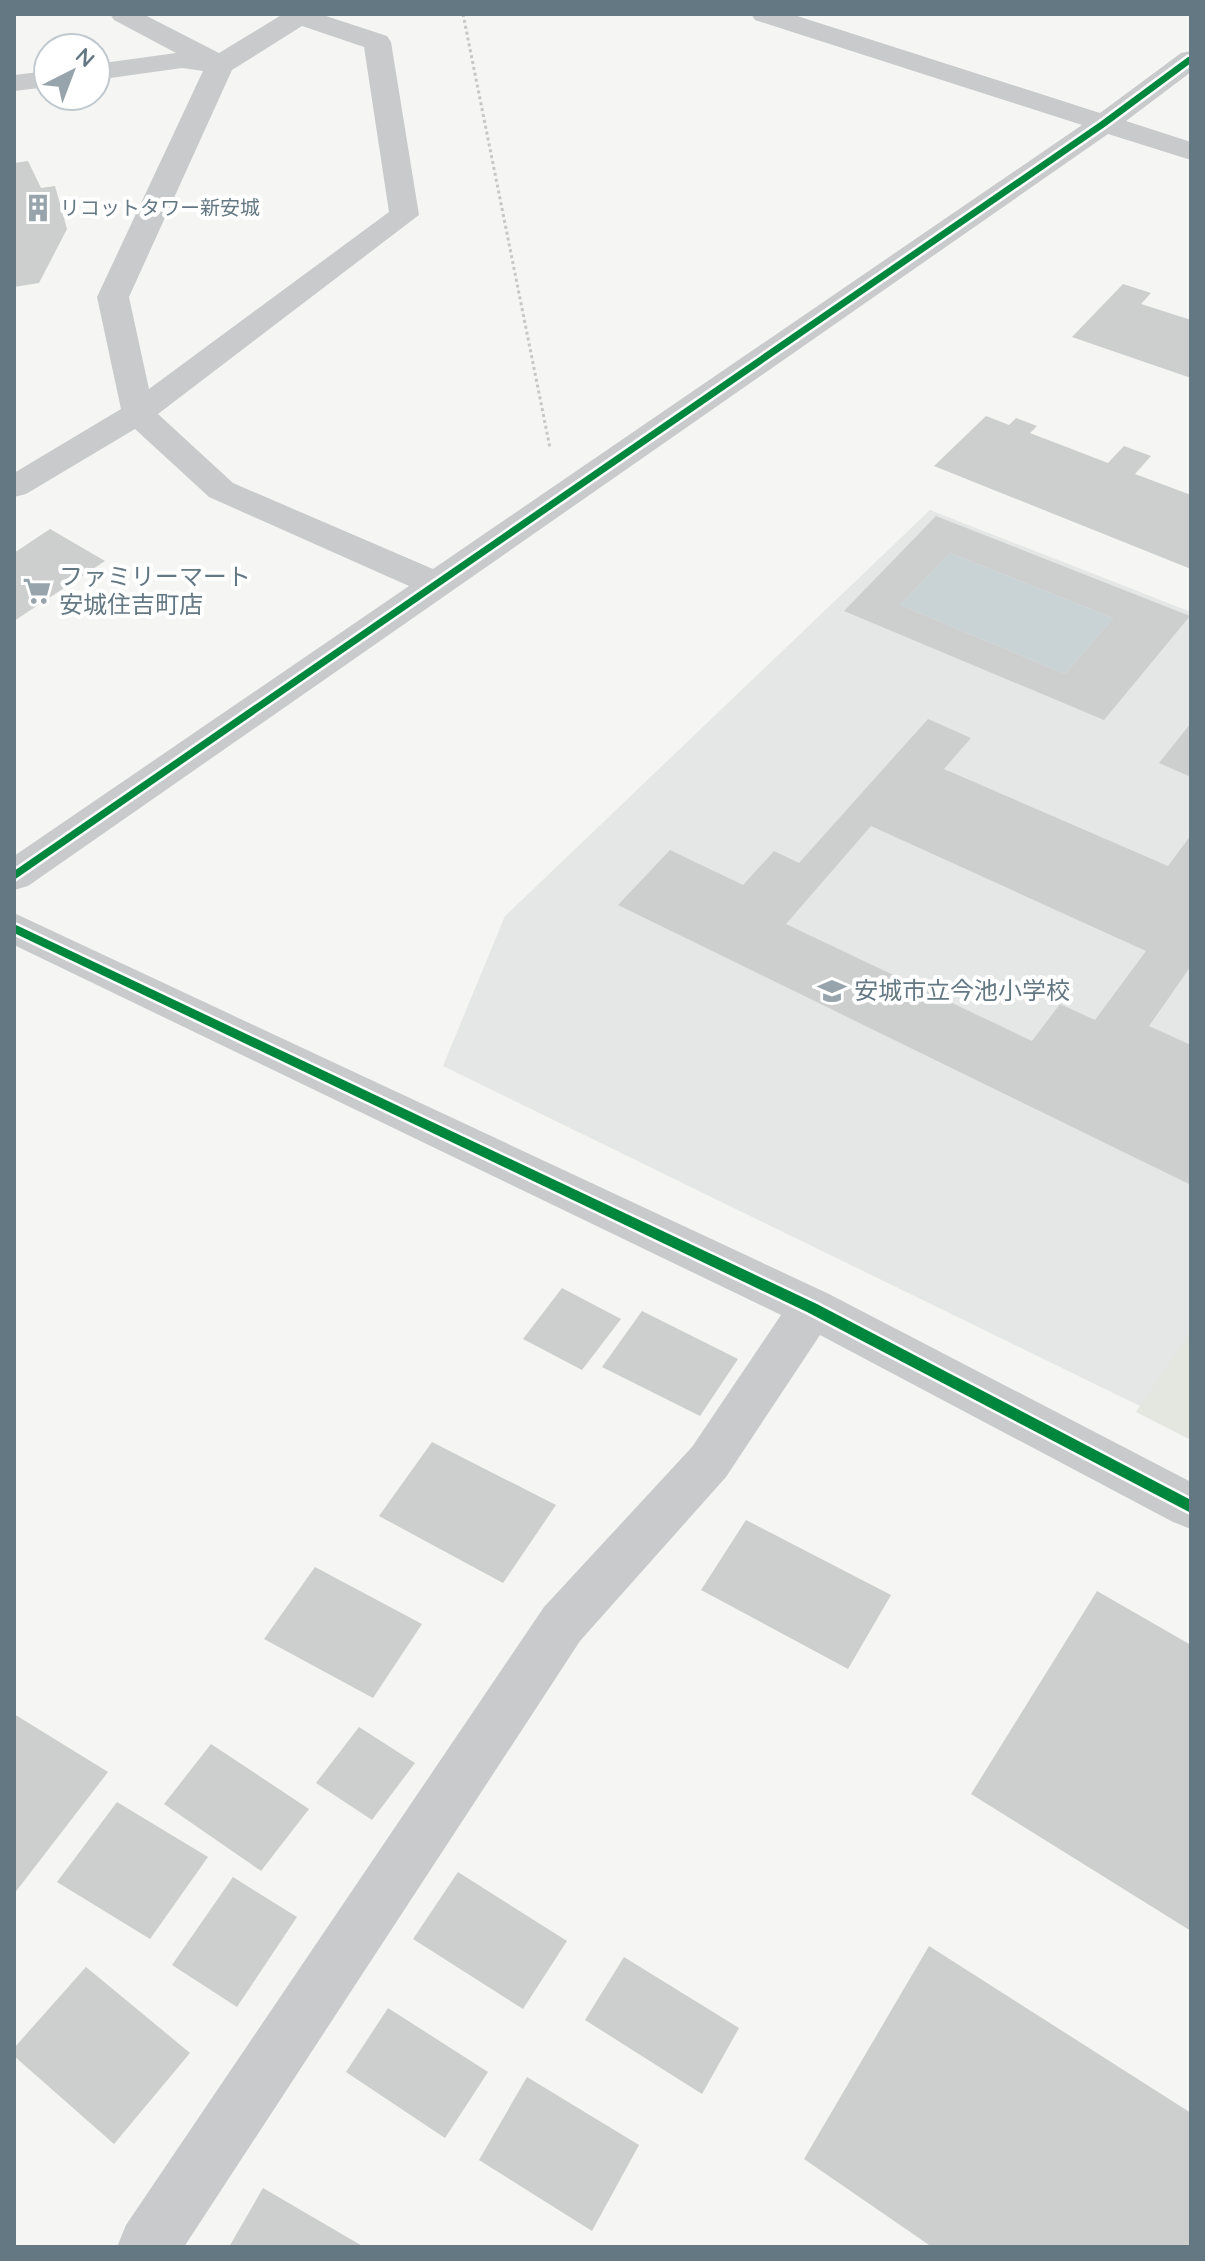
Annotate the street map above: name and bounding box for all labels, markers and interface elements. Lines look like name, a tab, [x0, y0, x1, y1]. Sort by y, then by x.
north arrow	[32, 32, 112, 112]
text: N	[70, 41, 101, 73]
building icon: リコットタワー新安城	[23, 193, 53, 223]
place label: リコットタワー新安城	[60, 195, 260, 220]
place label: ファミリーマート 安城住吉町店	[59, 561, 251, 619]
supermarket icon: ファミリーマート 安城住吉町店	[22, 576, 52, 606]
place label: 安城市立今池小学校	[854, 975, 1070, 1005]
school or university icon: 安城市立今池小学校	[817, 976, 847, 1006]

